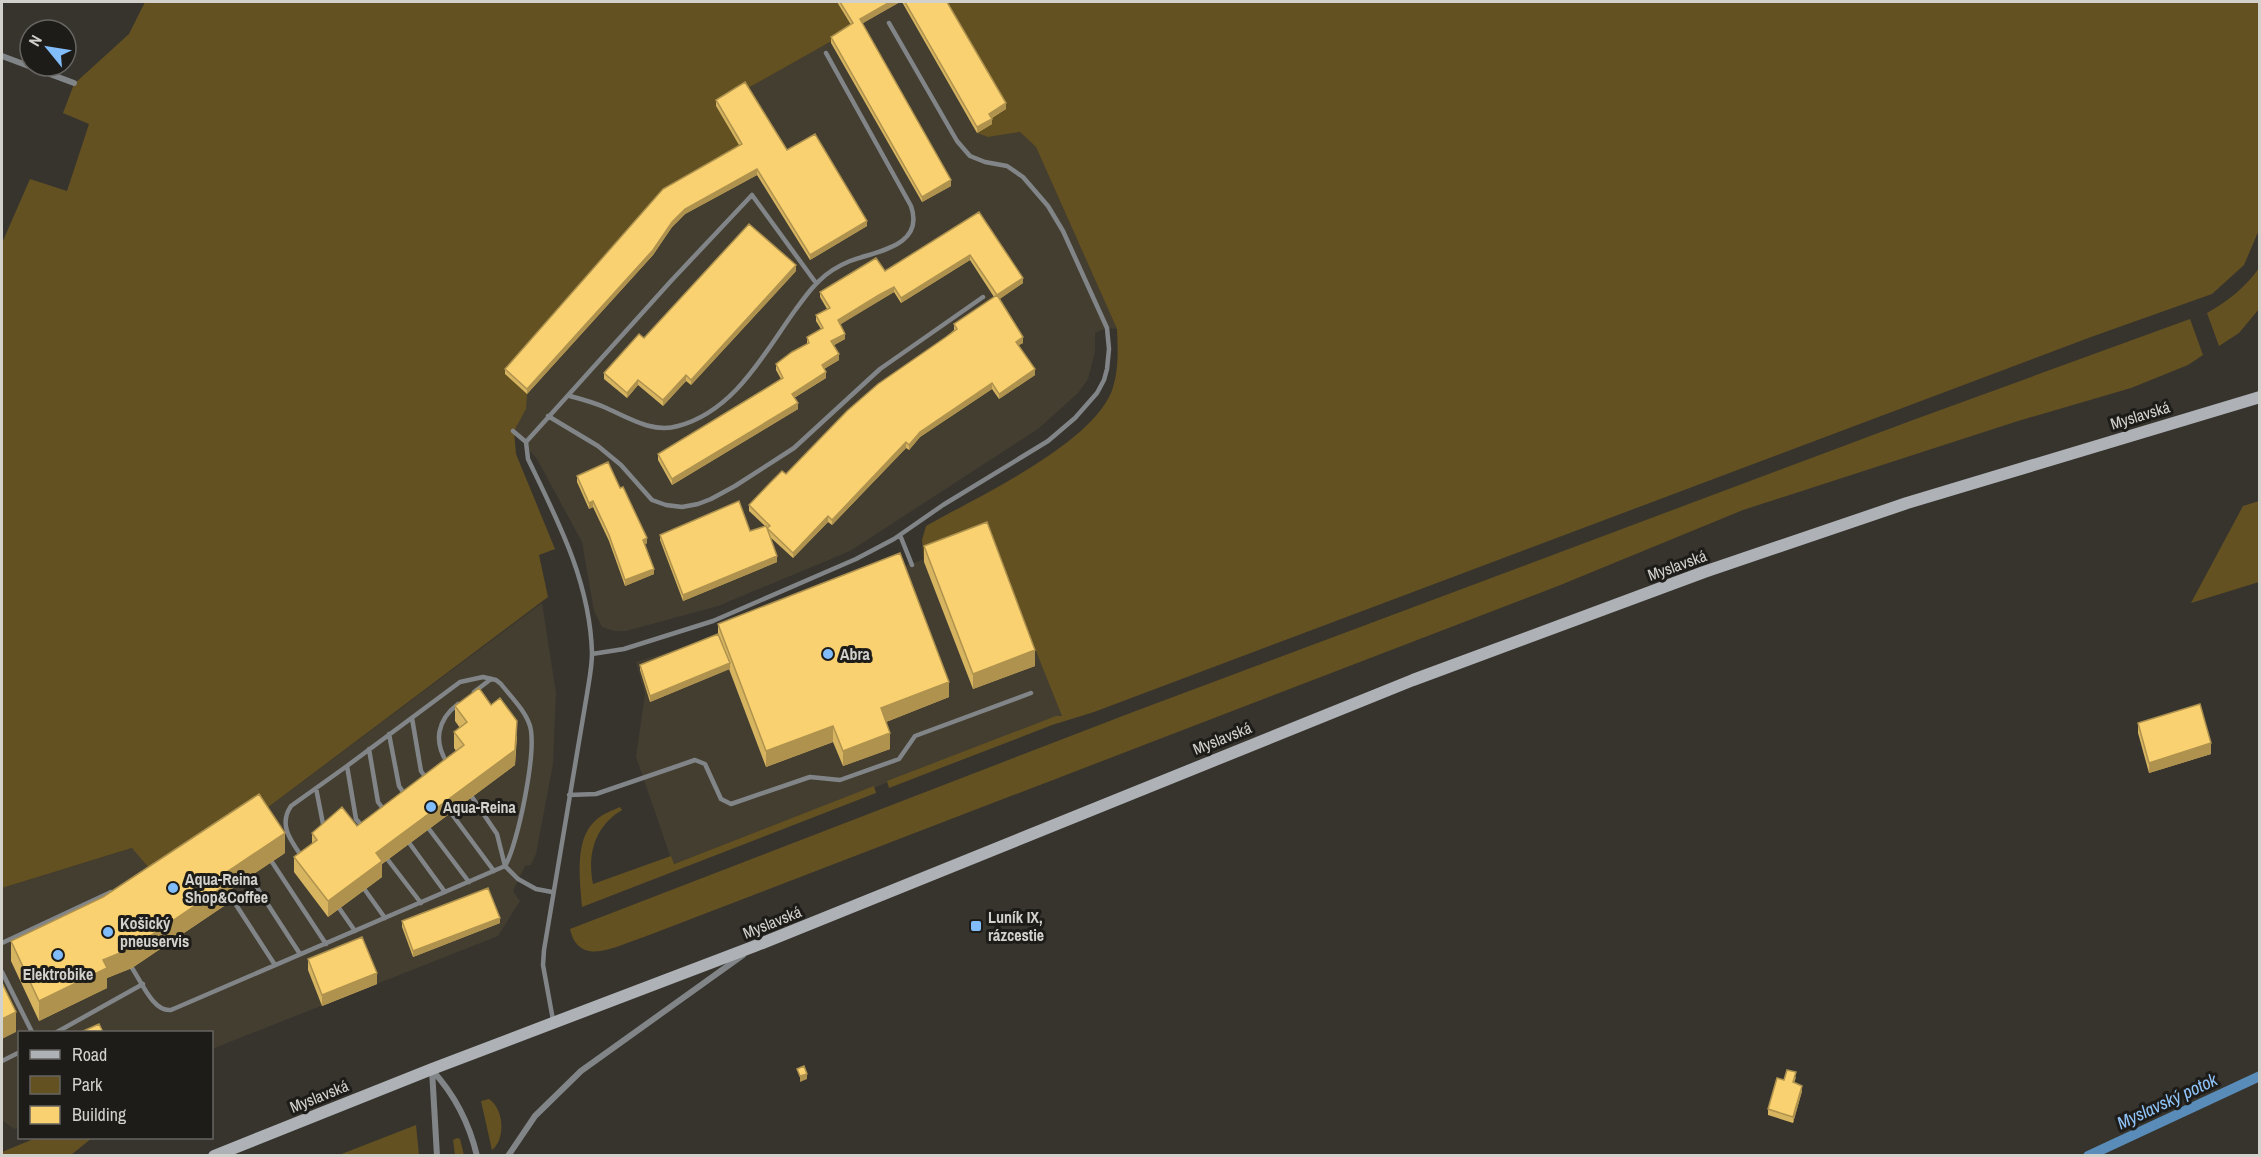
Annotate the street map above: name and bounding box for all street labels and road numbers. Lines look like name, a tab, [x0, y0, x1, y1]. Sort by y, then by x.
street label: Myslavská	[2108, 395, 2173, 434]
street label: Myslavská	[1644, 544, 1710, 586]
street label: Myslavská	[1189, 716, 1255, 760]
street label: Myslavská	[739, 900, 805, 944]
street label: Myslavská	[286, 1074, 352, 1118]

